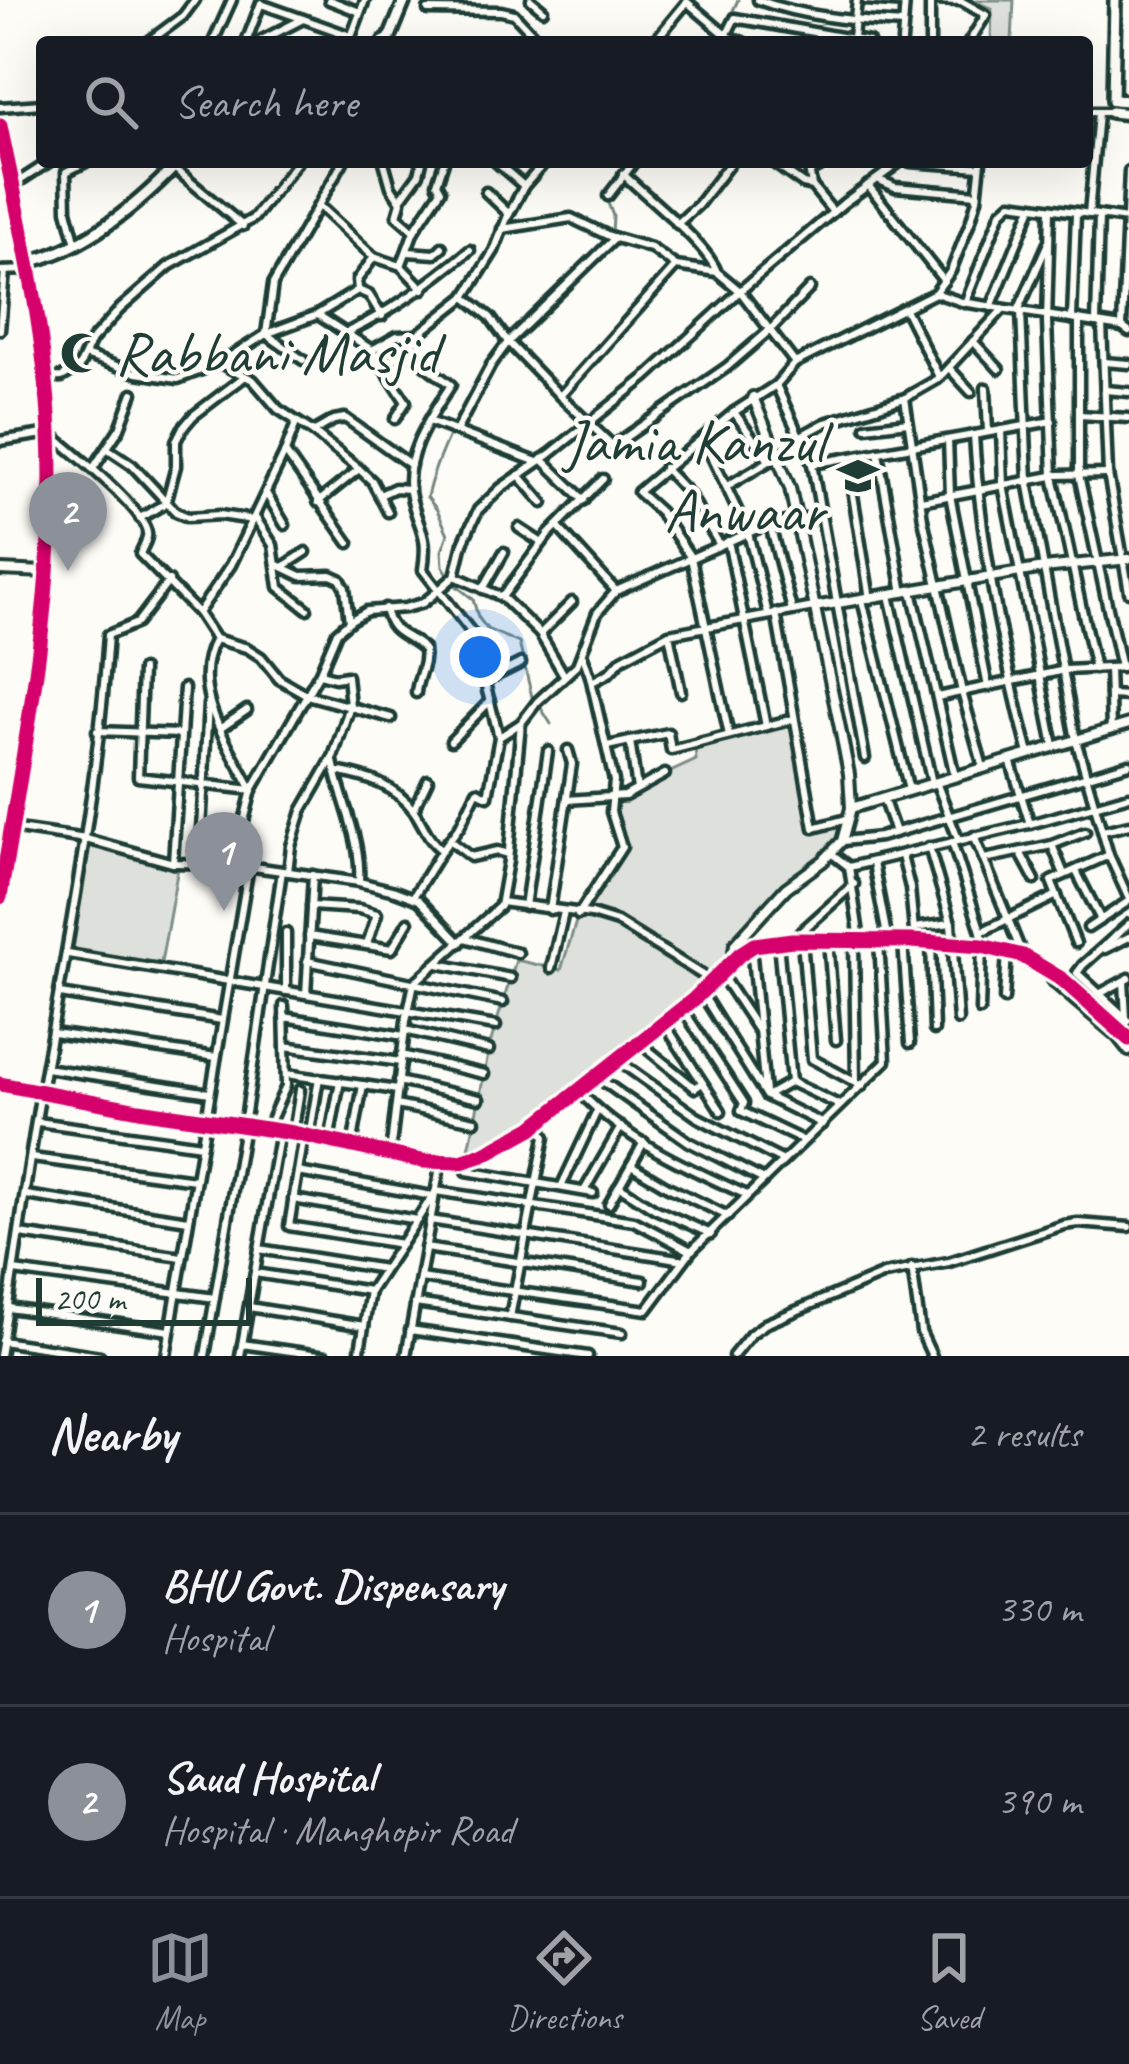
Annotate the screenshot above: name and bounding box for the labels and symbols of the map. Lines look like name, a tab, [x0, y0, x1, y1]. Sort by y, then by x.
place label: Rabbani Masjid	[115, 315, 447, 391]
mosque icon: Rabbani Masjid	[58, 330, 104, 376]
place label: Jamia Kanzul Anwaar	[561, 404, 834, 549]
school or university icon: Jamia Kanzul Anwaar	[835, 453, 881, 499]
pin: 2	[29, 472, 107, 571]
your location	[450, 627, 510, 687]
pin: 1	[185, 812, 263, 911]
scale bar	[36, 1272, 252, 1325]

